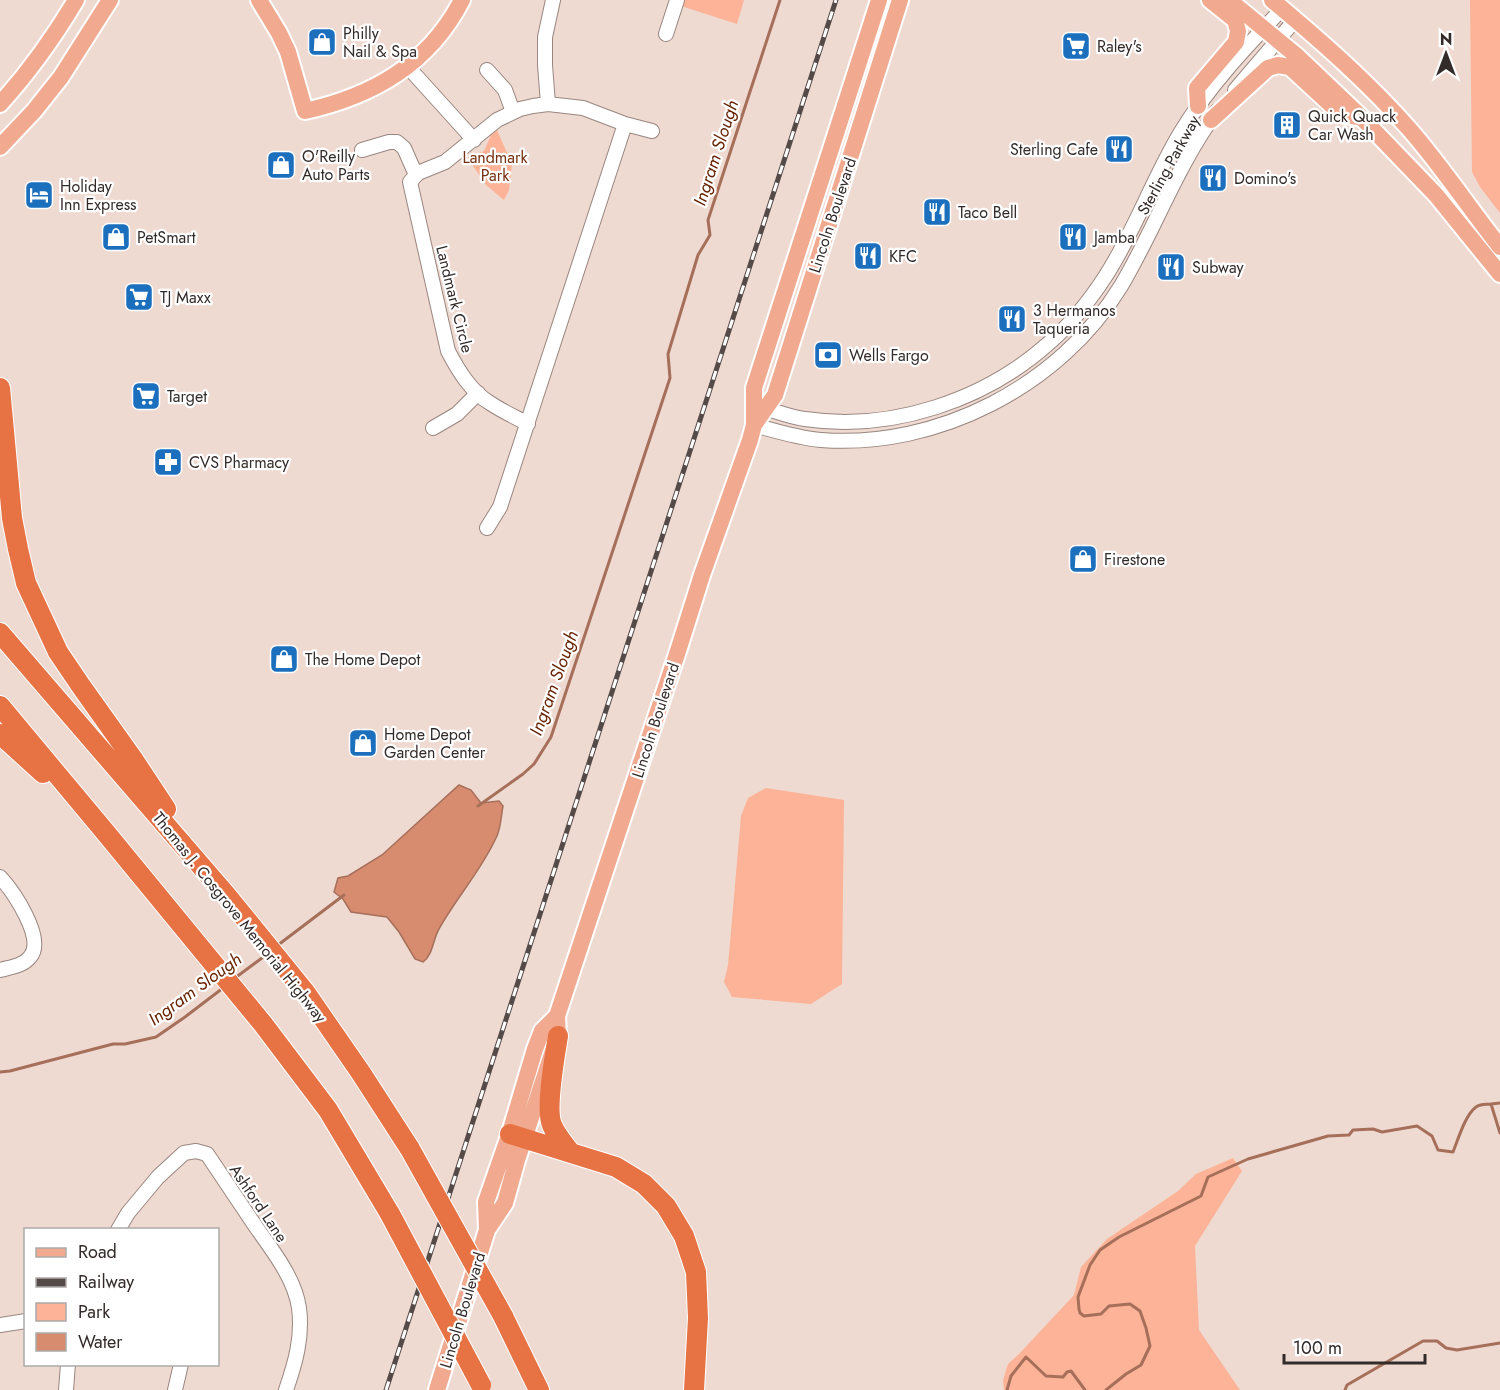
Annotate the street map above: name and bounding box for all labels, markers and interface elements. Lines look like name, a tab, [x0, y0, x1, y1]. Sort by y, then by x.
place label: Philly Nail & Spa	[343, 22, 417, 63]
north arrow	[1416, 24, 1476, 84]
shop icon: Philly Nail & Spa	[306, 26, 338, 58]
text: N	[1440, 28, 1452, 51]
supermarket icon: Raley's	[1060, 30, 1092, 62]
place label: Raley's	[1097, 35, 1142, 58]
water label: Ingram Slough	[687, 97, 745, 209]
place label: Quick Quack Car Wash	[1308, 105, 1397, 146]
building icon: Quick Quack Car Wash	[1271, 109, 1303, 141]
street label: Sterling Parkway	[1132, 110, 1206, 219]
restaurant icon: Sterling Cafe	[1103, 133, 1135, 165]
place label: Sterling Cafe	[1010, 138, 1098, 161]
place label: O'Reilly Auto Parts	[302, 145, 370, 186]
park label: Landmark Park	[462, 146, 529, 187]
shop icon: O'Reilly Auto Parts	[265, 149, 297, 181]
street label: Lincoln Boulevard	[803, 154, 862, 276]
restaurant icon: Domino's	[1197, 162, 1229, 194]
place label: Domino's	[1234, 167, 1296, 190]
place label: Holiday Inn Express	[60, 175, 137, 216]
hotel icon: Holiday Inn Express	[23, 179, 55, 211]
restaurant icon: Taco Bell	[921, 196, 953, 228]
place label: Taco Bell	[958, 201, 1017, 224]
shop icon: PetSmart	[100, 221, 132, 253]
restaurant icon: Jamba	[1057, 221, 1089, 253]
place label: PetSmart	[137, 226, 196, 249]
place label: Jamba	[1092, 226, 1135, 249]
restaurant icon: KFC	[852, 240, 884, 272]
street label: Landmark Circle	[430, 243, 479, 355]
place label: KFC	[889, 245, 917, 268]
restaurant icon: Subway	[1155, 251, 1187, 283]
place label: Subway	[1192, 256, 1245, 279]
supermarket icon: TJ Maxx	[123, 281, 155, 313]
place label: TJ Maxx	[160, 286, 211, 309]
place label: 3 Hermanos Taqueria	[1033, 299, 1115, 340]
restaurant icon: 3 Hermanos Taqueria	[996, 303, 1028, 335]
bank icon: Wells Fargo	[812, 339, 844, 371]
place label: Wells Fargo	[849, 344, 929, 367]
supermarket icon: Target	[130, 380, 162, 412]
place label: Target	[167, 385, 207, 408]
pharmacy icon: CVS Pharmacy	[152, 446, 184, 478]
place label: CVS Pharmacy	[189, 451, 290, 474]
shop icon: Firestone	[1067, 543, 1099, 575]
place label: Firestone	[1104, 548, 1165, 571]
water label: Ingram Slough	[523, 627, 585, 739]
shop icon: The Home Depot	[268, 643, 300, 675]
place label: The Home Depot	[305, 648, 421, 671]
street label: Lincoln Boulevard	[626, 659, 685, 781]
place label: Home Depot Garden Center	[384, 723, 486, 764]
shop icon: Home Depot Garden Center	[347, 727, 379, 759]
street label: Thomas J. Cosgrove Memorial Highway	[147, 807, 333, 1028]
water label: Ingram Slough	[143, 946, 247, 1032]
street label: Ashford Lane	[224, 1160, 293, 1247]
legend	[24, 1228, 219, 1366]
text: Road	[78, 1239, 117, 1265]
street label: Lincoln Boulevard	[434, 1249, 491, 1371]
text: Railway	[78, 1269, 134, 1295]
text: Park	[78, 1299, 110, 1325]
scale bar	[1284, 1327, 1425, 1365]
text: Water	[78, 1329, 123, 1355]
text: 100 m	[1293, 1335, 1342, 1361]

